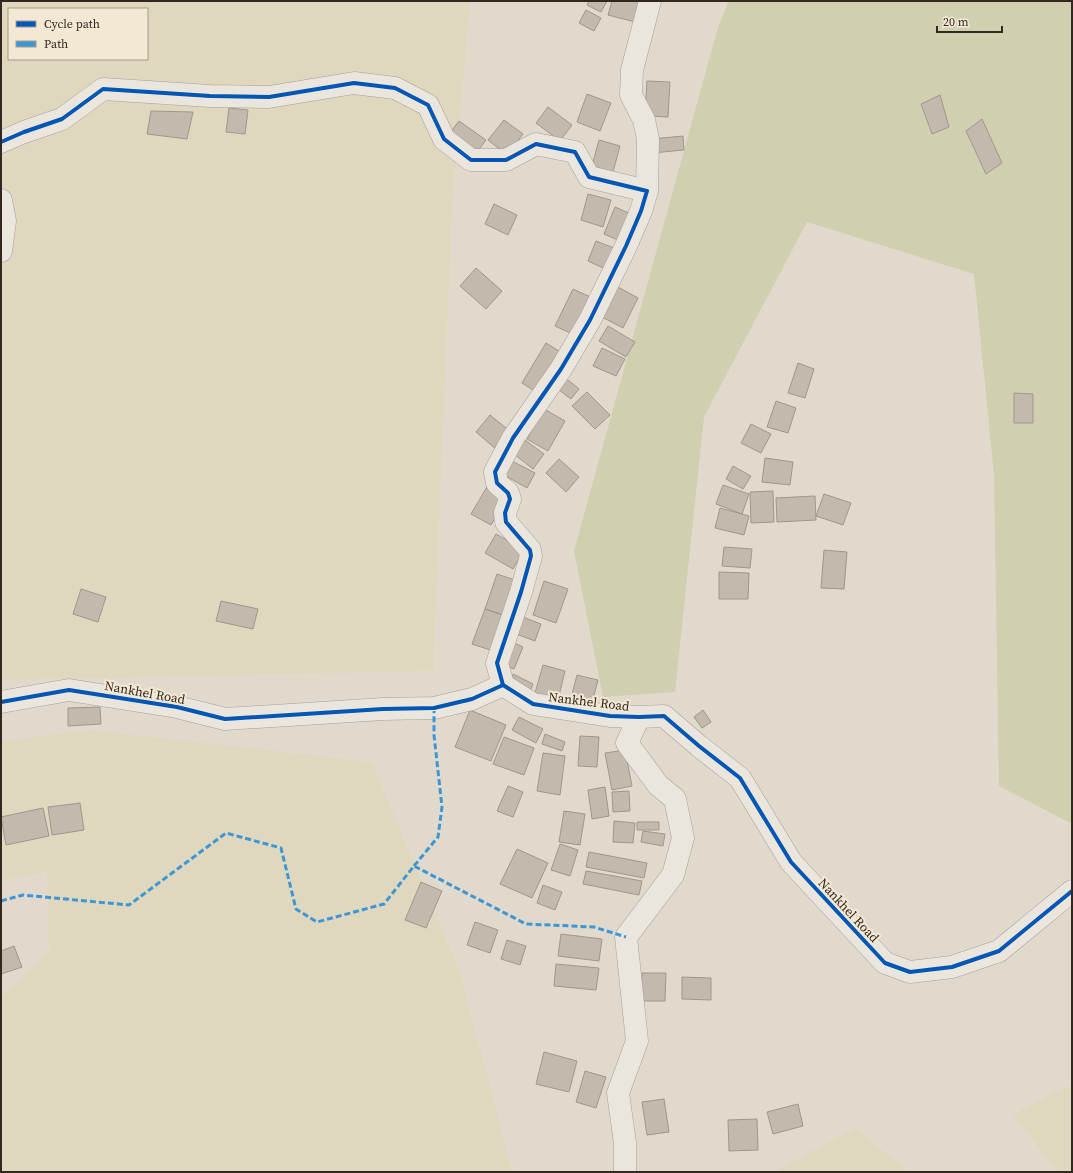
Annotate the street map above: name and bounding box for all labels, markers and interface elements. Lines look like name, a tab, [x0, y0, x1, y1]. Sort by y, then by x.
legend	[8, 8, 148, 60]
scale bar	[937, 8, 1002, 34]
text: 20 m	[943, 14, 969, 30]
text: Cycle path	[44, 16, 100, 32]
text: Path	[44, 36, 68, 52]
street label: Nankhel Road	[103, 677, 187, 708]
street label: Nankhel Road	[547, 688, 631, 715]
street label: Nankhel Road	[815, 875, 883, 946]

